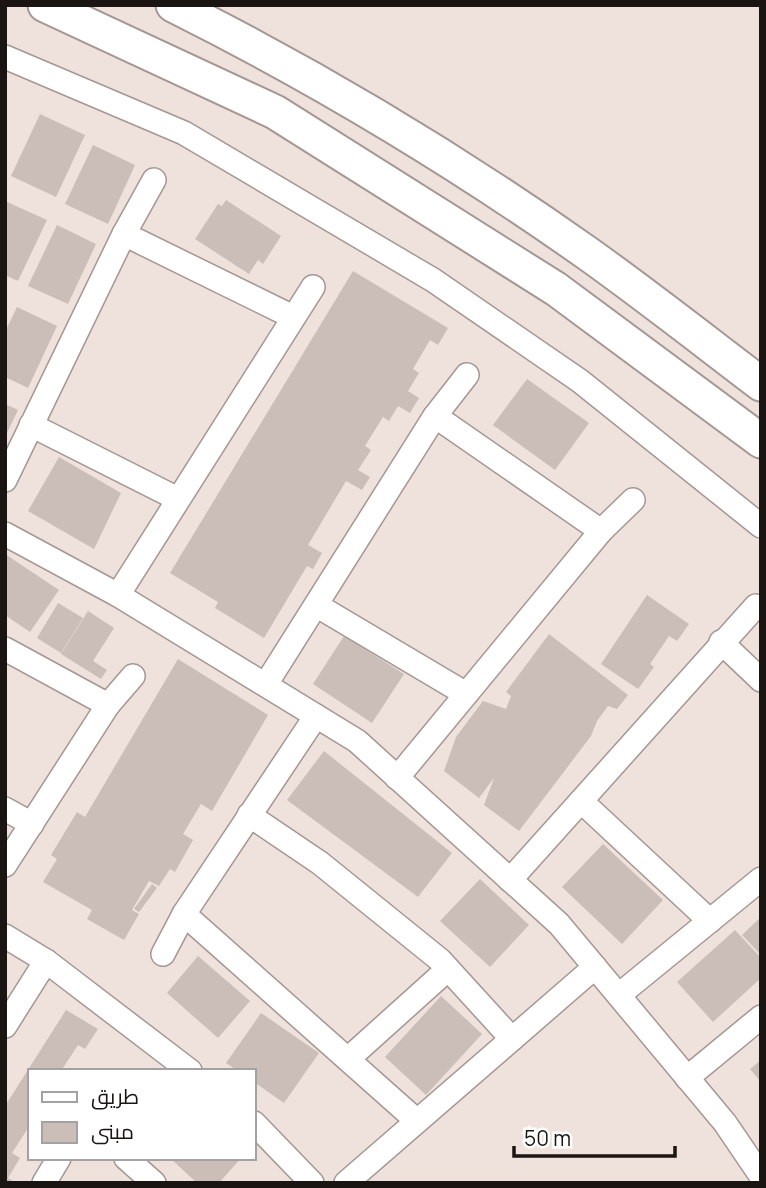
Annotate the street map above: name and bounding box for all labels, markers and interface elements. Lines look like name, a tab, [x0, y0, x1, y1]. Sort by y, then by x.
legend	[28, 1069, 256, 1160]
text: طريق	[91, 1082, 139, 1110]
scale bar	[514, 1114, 675, 1158]
text: مبنى	[91, 1117, 134, 1145]
text: 50 m	[524, 1124, 571, 1152]

